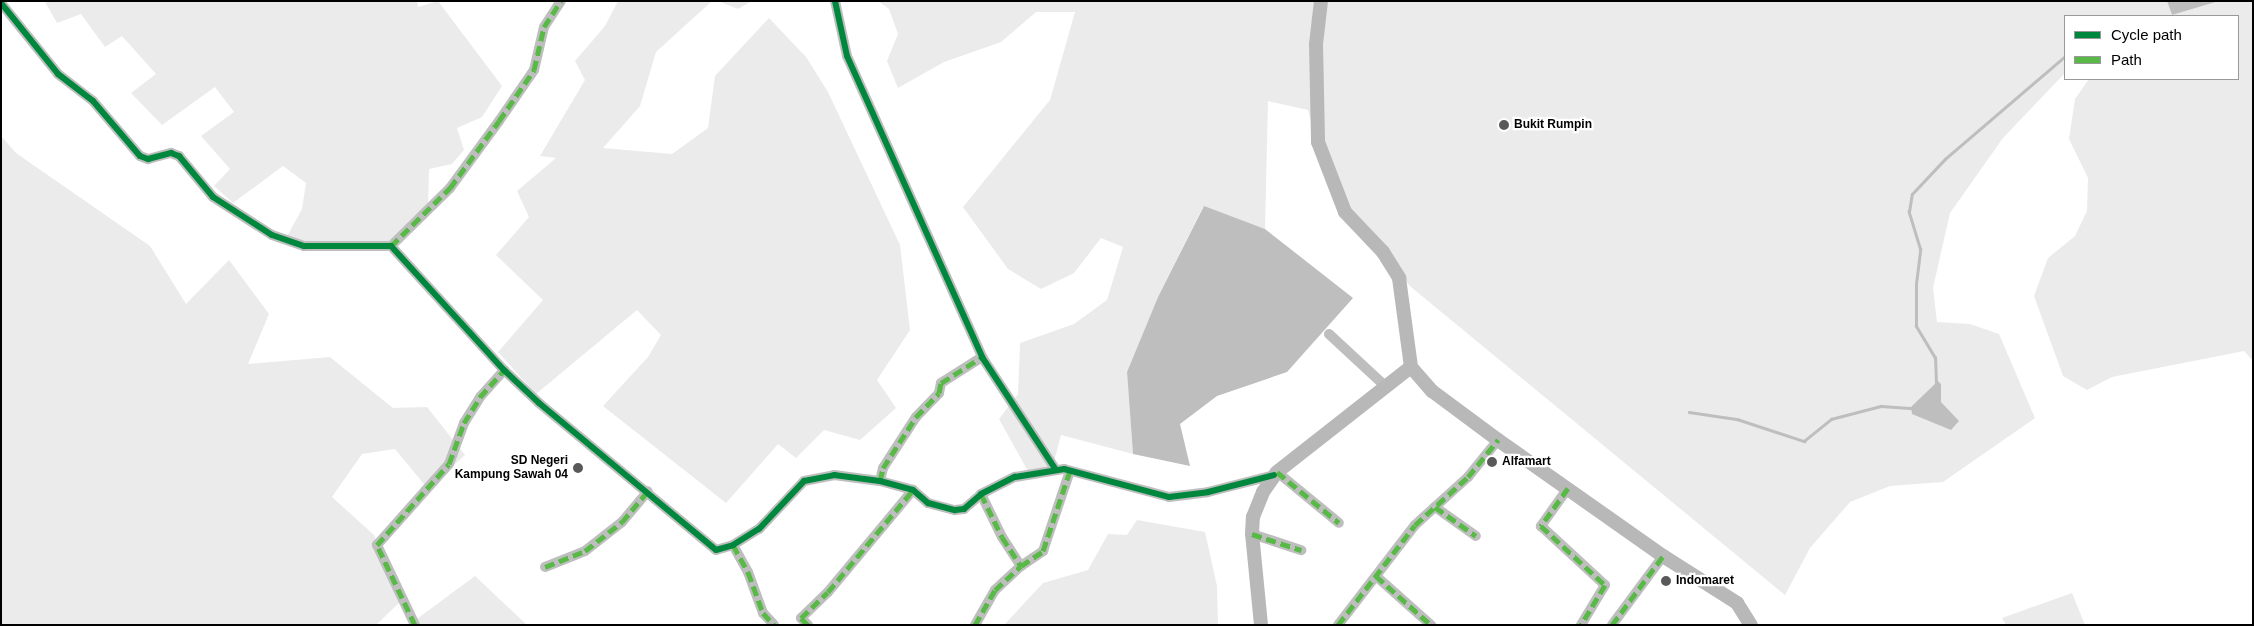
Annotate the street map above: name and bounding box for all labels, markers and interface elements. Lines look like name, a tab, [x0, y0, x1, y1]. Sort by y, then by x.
legend	[2064, 15, 2239, 80]
text: Cycle path	[2111, 26, 2182, 43]
text: Path	[2111, 51, 2142, 68]
place label: Bukit Rumpin	[1514, 118, 1592, 132]
marker: Bukit Rumpin	[1498, 119, 1510, 131]
place label: SD Negeri Kampung Sawah 04	[455, 454, 568, 482]
place label: Alfamart	[1502, 455, 1551, 469]
marker: Alfamart	[1486, 456, 1498, 468]
marker: SD Negeri Kampung Sawah 04	[572, 462, 584, 474]
place label: Indomaret	[1676, 574, 1734, 588]
marker: Indomaret	[1660, 575, 1672, 587]

